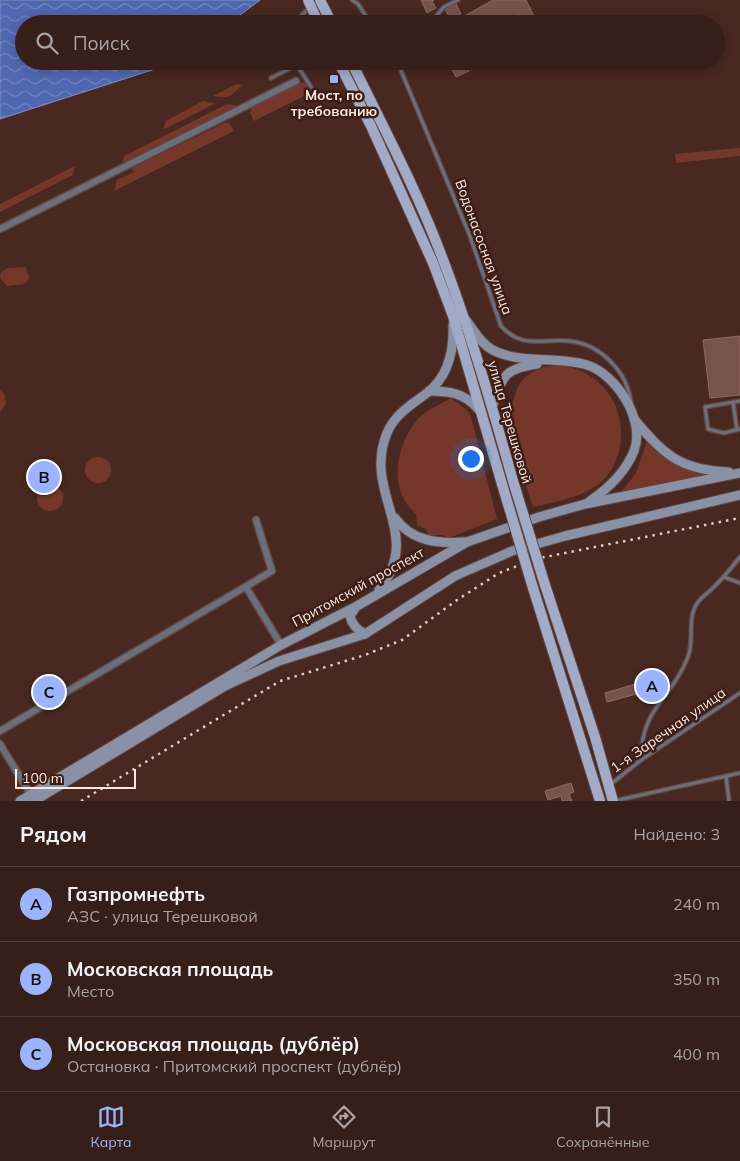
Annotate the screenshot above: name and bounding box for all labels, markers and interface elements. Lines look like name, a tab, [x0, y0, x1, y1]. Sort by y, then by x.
search box	[15, 15, 725, 70]
icon: search	[33, 29, 61, 57]
text: Поиск	[73, 31, 130, 55]
marker: Мост, по требованию	[328, 73, 340, 85]
place label: Мост, по требованию	[291, 86, 378, 120]
street label: Водонасосная улица	[451, 177, 517, 317]
street label: улица Терешковой	[484, 358, 536, 486]
your location	[458, 446, 484, 472]
pin: B	[28, 458, 60, 496]
street label: Притомский проспект	[289, 543, 428, 631]
pin: A	[636, 667, 668, 705]
pin: C	[33, 673, 65, 711]
street label: 1-я Заречная улица	[607, 683, 729, 777]
scale bar	[15, 766, 136, 789]
text: 100 m	[22, 769, 63, 787]
text: Рядом	[20, 821, 87, 847]
text: Найдено: 3	[634, 824, 720, 844]
text: Газпромнефть	[67, 882, 205, 906]
text: A	[30, 894, 42, 914]
text: 240 m	[673, 894, 720, 914]
text: АЗС · улица Терешковой	[67, 906, 258, 926]
text: Московская площадь	[67, 957, 273, 981]
text: B	[30, 969, 42, 989]
text: 350 m	[673, 969, 720, 989]
text: Место	[67, 981, 114, 1001]
text: Московская площадь (дублёр)	[67, 1032, 360, 1056]
text: C	[31, 1044, 41, 1064]
text: 400 m	[673, 1044, 720, 1064]
text: Остановка · Притомский проспект (дублёр)	[67, 1056, 402, 1076]
tab: Карта	[90, 1103, 132, 1151]
tab: Маршрут	[313, 1103, 375, 1151]
tab: Сохранённые	[556, 1103, 650, 1151]

